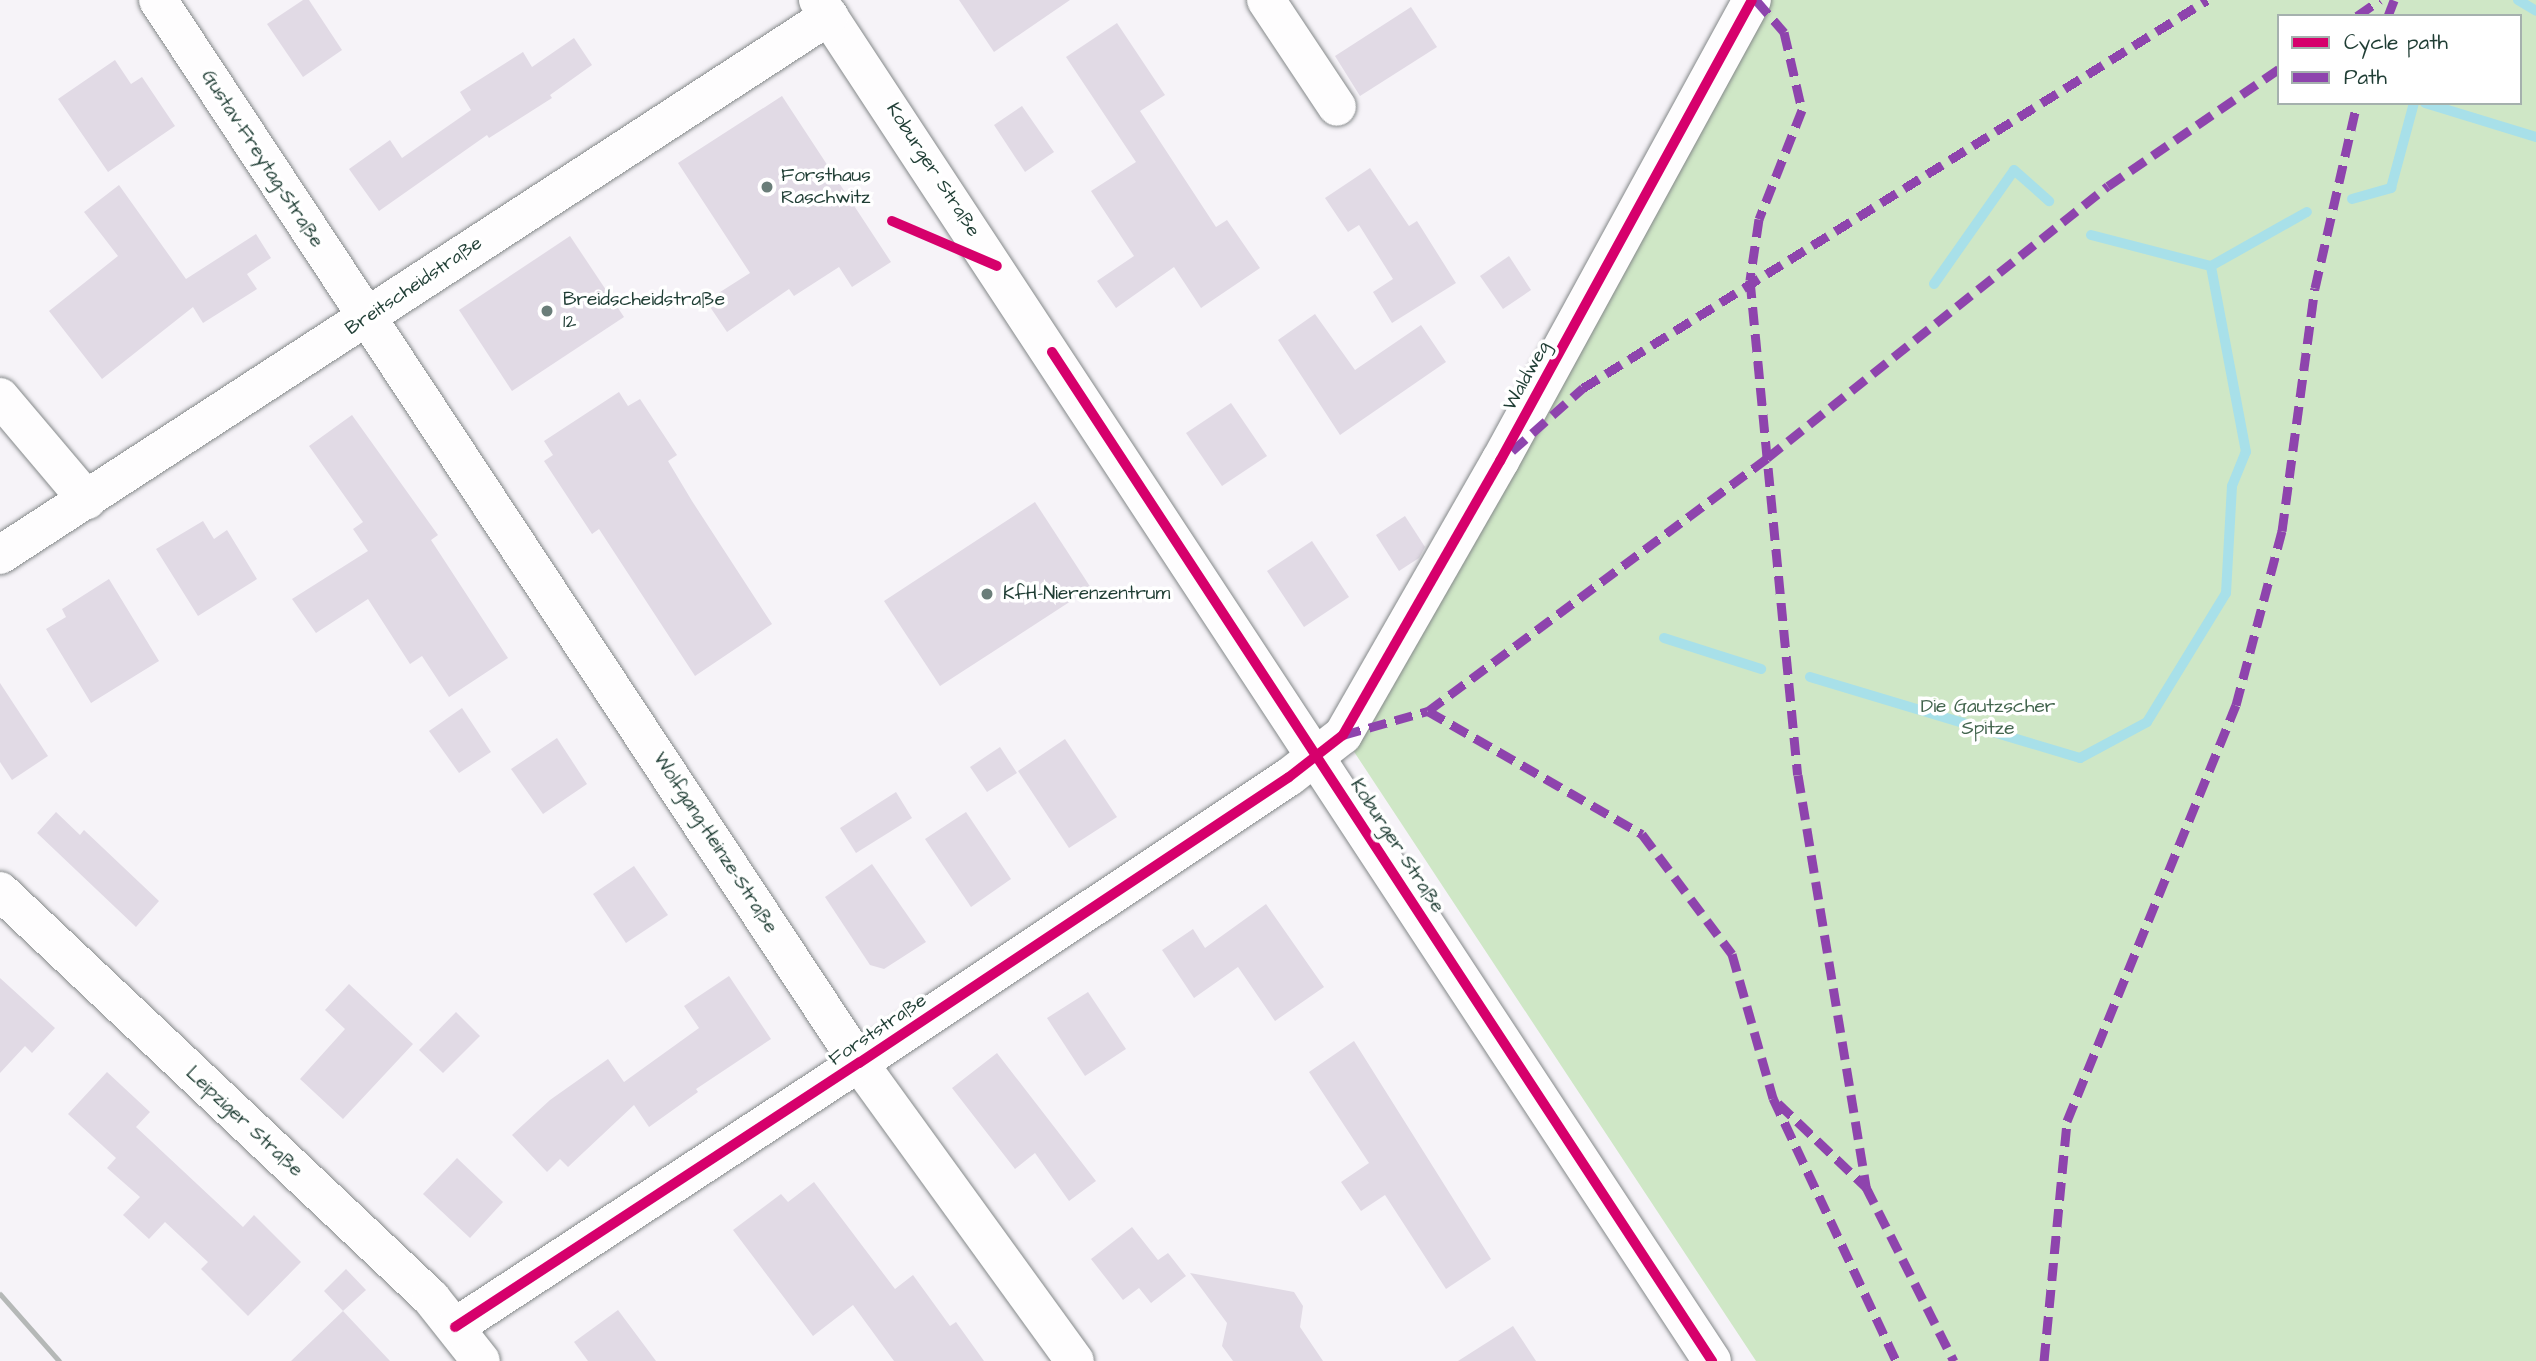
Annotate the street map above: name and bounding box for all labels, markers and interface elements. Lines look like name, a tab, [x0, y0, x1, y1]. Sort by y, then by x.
legend	[2277, 14, 2522, 105]
text: Cycle path	[2344, 28, 2448, 57]
text: Path	[2344, 63, 2387, 92]
street label: Gustav-Freytag-Straße	[196, 66, 328, 252]
street label: Koburger Straße	[881, 99, 985, 241]
place label: Forsthaus Raschwitz	[781, 165, 871, 209]
marker: Forsthaus Raschwitz	[759, 179, 775, 195]
street label: Breitscheidstraße	[341, 232, 487, 340]
place label: Breidscheidstraße 12	[563, 289, 725, 333]
marker: Breidscheidstraße 12	[537, 301, 557, 321]
street label: Waldweg	[1499, 337, 1555, 415]
place label: KfH-Nierenzentrum	[1003, 583, 1170, 605]
marker: KfH-Nierenzentrum	[977, 584, 997, 604]
park label: Die Gautzscher Spitze	[1921, 696, 2055, 740]
street label: Wolfgang-Heinze-Straße	[648, 748, 782, 938]
street label: Koburger Straße	[1345, 775, 1449, 917]
street label: Forststraße	[825, 989, 931, 1071]
street label: Leipziger Straße	[181, 1062, 307, 1182]

